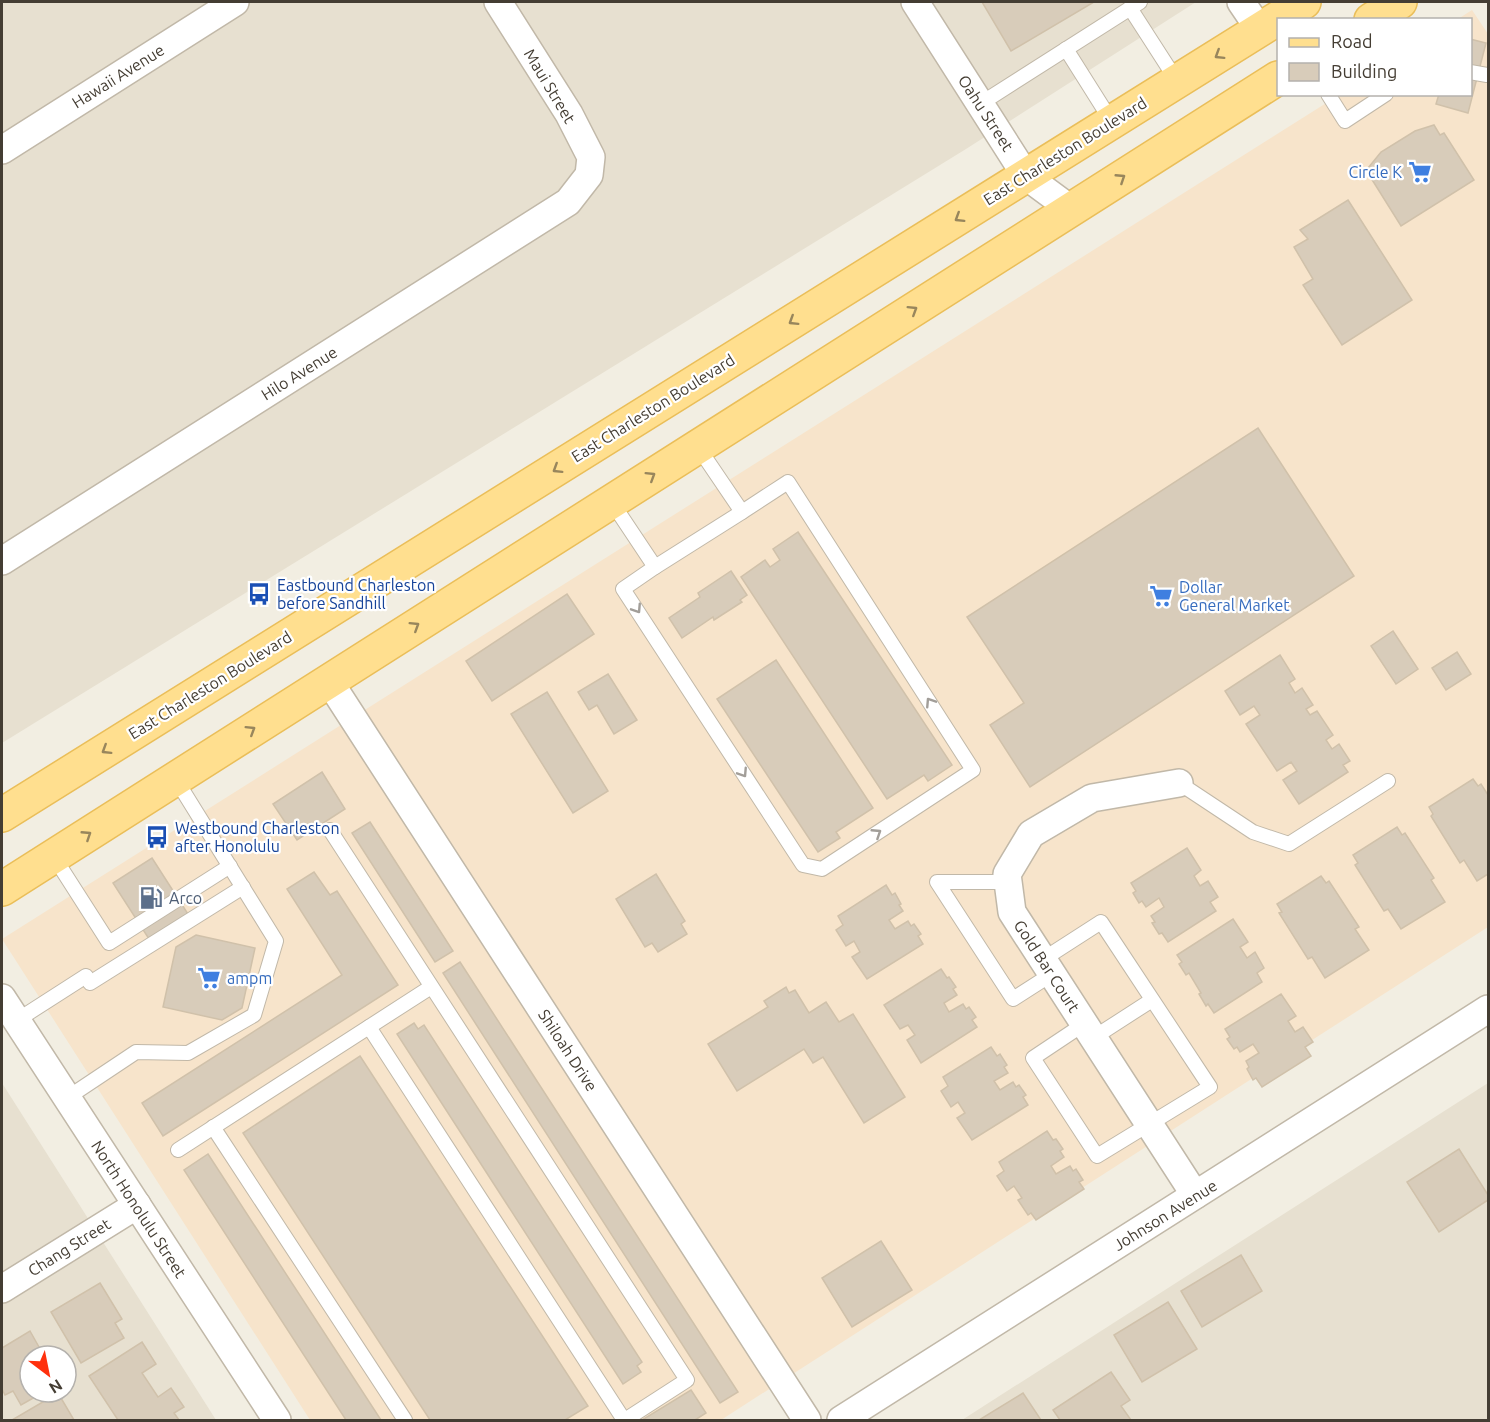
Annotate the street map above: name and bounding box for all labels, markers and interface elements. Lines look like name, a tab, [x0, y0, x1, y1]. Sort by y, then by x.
legend	[1277, 18, 1472, 96]
text: Road	[1331, 31, 1373, 51]
street label: Hawaii Avenue	[69, 40, 167, 112]
street label: Maui Street	[521, 46, 580, 127]
one-way arrow	[1215, 47, 1225, 59]
text: Building	[1331, 61, 1397, 81]
street label: Oahu Street	[955, 72, 1018, 155]
street label: East Charleston Boulevard	[980, 93, 1150, 209]
supermarket icon: Circle K	[1407, 159, 1433, 185]
place label: Circle K	[1348, 163, 1402, 181]
one-way arrow	[1114, 174, 1125, 185]
one-way arrow	[955, 210, 965, 222]
one-way arrow	[906, 306, 917, 317]
one-way arrow	[789, 313, 799, 325]
street label: Hilo Avenue	[258, 343, 340, 403]
street label: East Charleston Boulevard	[568, 350, 738, 466]
one-way arrow	[552, 461, 563, 472]
one-way arrow	[644, 472, 655, 483]
place label: Eastbound Charleston before Sandhill	[277, 576, 435, 612]
place label: Dollar General Market	[1179, 578, 1290, 614]
bus stop icon: Eastbound Charleston before Sandhill	[246, 581, 272, 607]
supermarket icon: Dollar General Market	[1148, 583, 1174, 609]
one-way arrow	[629, 603, 640, 614]
one-way arrow	[409, 622, 420, 633]
street label: East Charleston Boulevard	[125, 627, 295, 743]
one-way arrow	[926, 698, 937, 709]
one-way arrow	[245, 726, 255, 738]
one-way arrow	[102, 742, 112, 754]
one-way arrow	[736, 766, 747, 777]
place label: Westbound Charleston after Honolulu	[175, 819, 340, 855]
bus stop icon: Westbound Charleston after Honolulu	[144, 824, 170, 850]
one-way arrow	[870, 829, 881, 840]
one-way arrow	[81, 831, 91, 843]
fuel station icon: Arco	[138, 885, 164, 911]
place label: Arco	[169, 889, 202, 907]
street label: Gold Bar Court	[1011, 917, 1084, 1016]
supermarket icon: ampm	[196, 965, 222, 991]
place label: ampm	[227, 969, 272, 987]
street label: Shiloah Drive	[535, 1006, 601, 1094]
street label: North Honolulu Street	[88, 1137, 190, 1282]
street label: Johnson Avenue	[1110, 1176, 1220, 1254]
street label: Chang Street	[24, 1214, 114, 1279]
north arrow	[18, 1344, 78, 1404]
text: N	[46, 1376, 66, 1398]

